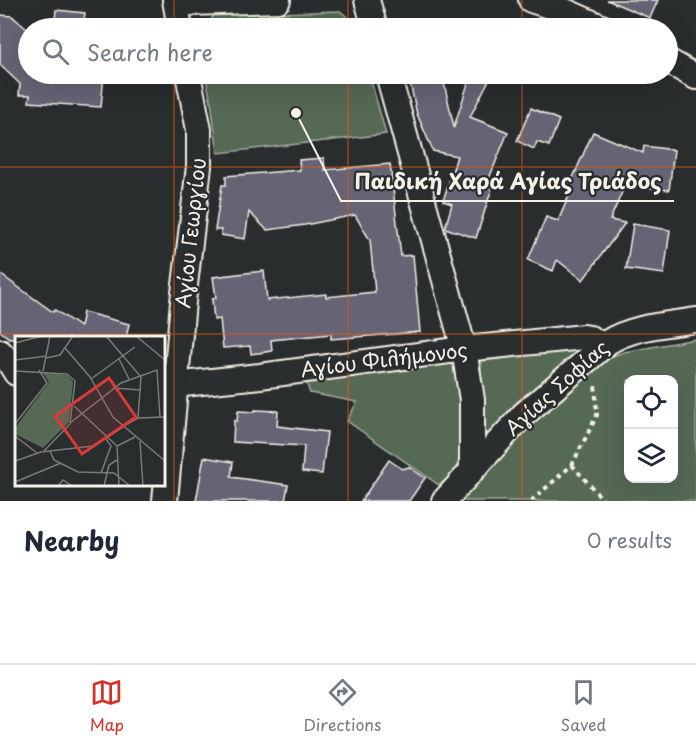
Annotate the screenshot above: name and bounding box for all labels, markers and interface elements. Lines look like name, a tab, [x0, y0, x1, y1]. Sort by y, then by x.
search box	[18, 18, 678, 84]
icon: search	[39, 35, 72, 68]
text: Search here	[87, 35, 213, 68]
street label: Αγίου Γεωργίου	[167, 156, 213, 309]
callout: Παιδική Χαρά Αγίας Τριάδος	[341, 162, 674, 201]
text: Παιδική Χαρά Αγίας Τριάδος	[354, 164, 662, 196]
street label: Αγίας Σοφίας	[498, 332, 615, 442]
street label: Αγίου Φιλήμονος	[299, 334, 469, 384]
inset map	[15, 336, 165, 486]
map controls	[624, 375, 678, 483]
button: locate	[624, 375, 678, 429]
button: layers	[624, 429, 678, 483]
text: Nearby	[24, 521, 119, 560]
text: 0 results	[587, 525, 672, 555]
tab: Map	[90, 676, 124, 736]
tab: Directions	[303, 676, 381, 736]
tab: Saved	[561, 676, 606, 736]

